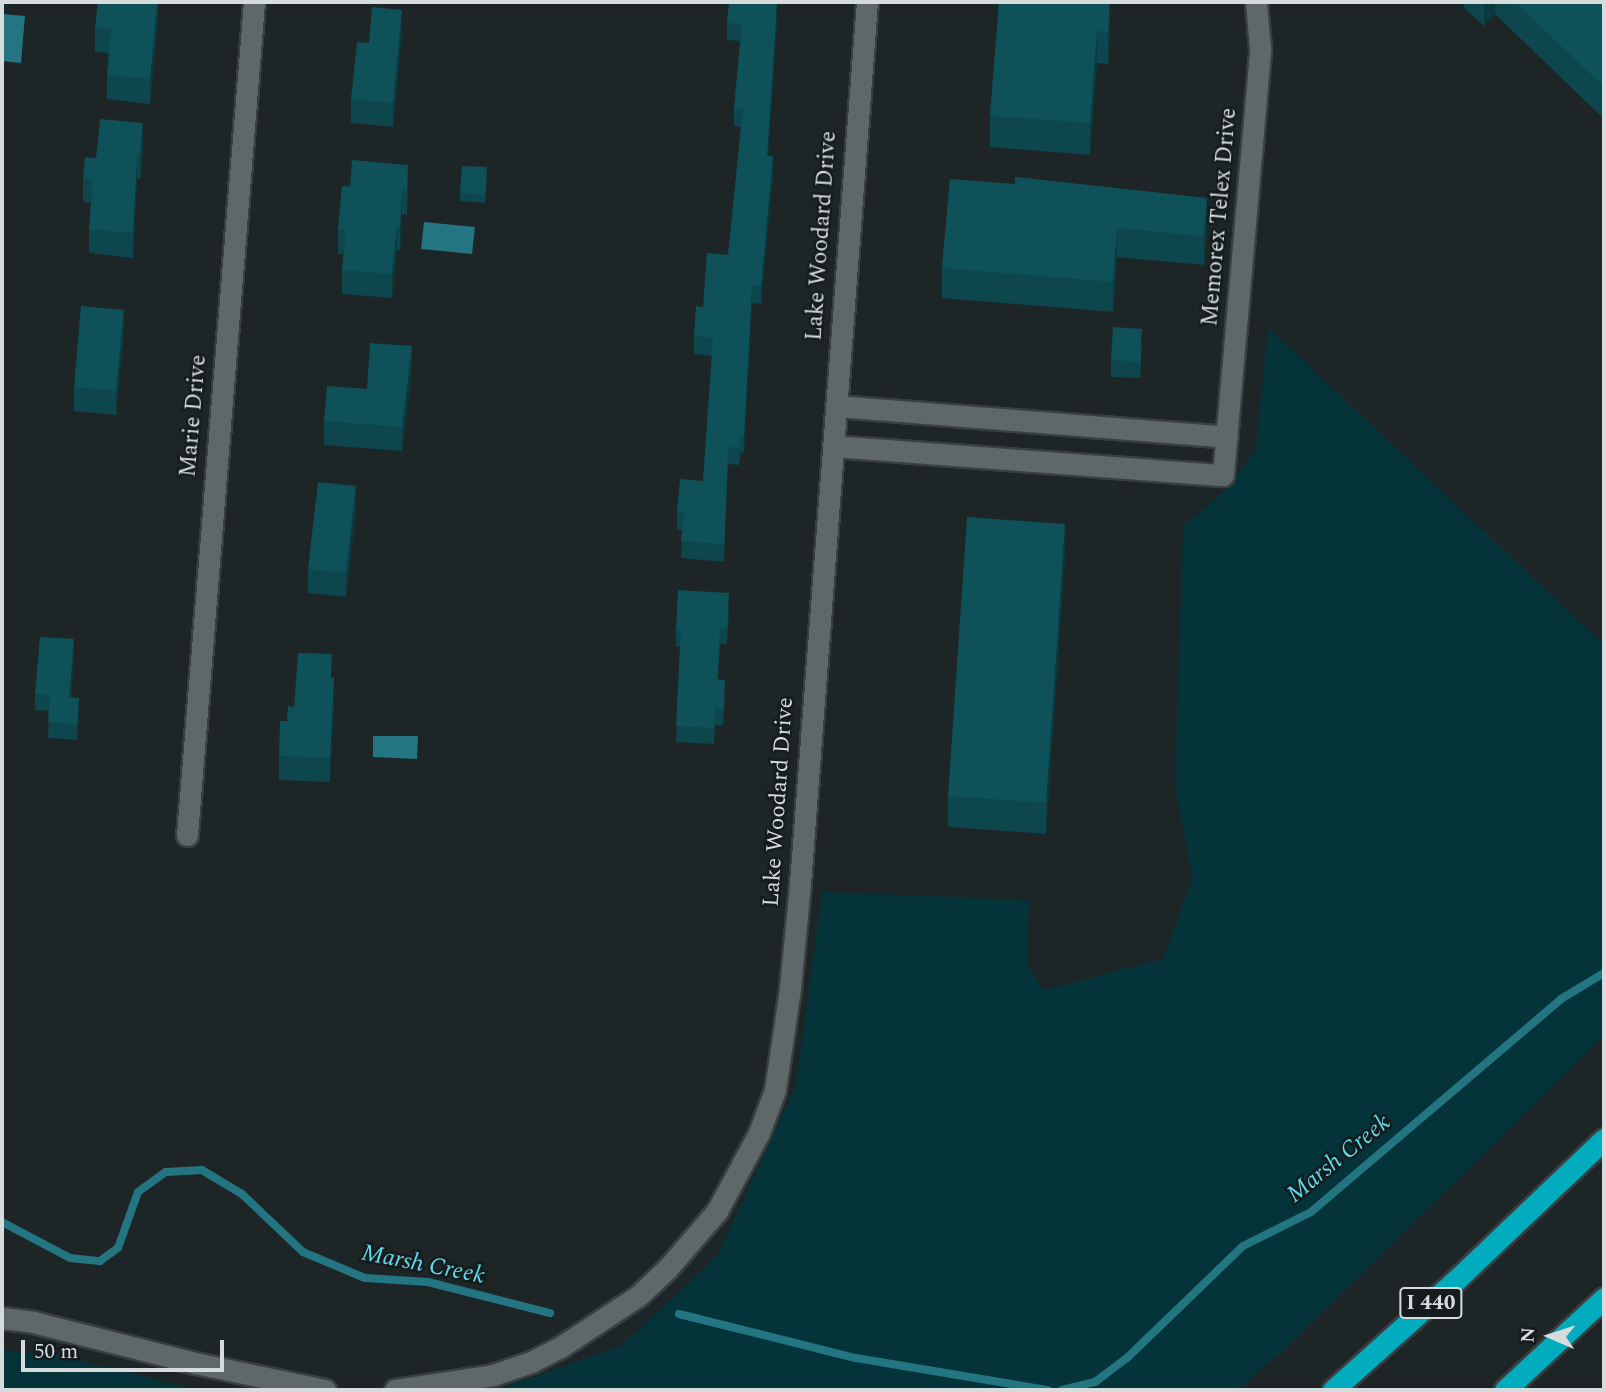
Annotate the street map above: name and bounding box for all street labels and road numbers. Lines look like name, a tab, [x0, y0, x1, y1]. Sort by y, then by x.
street label: Memorex Telex Drive	[1197, 107, 1243, 327]
street label: Lake Woodard Drive	[801, 130, 843, 342]
street label: Marie Drive	[175, 354, 213, 478]
street label: Lake Woodard Drive	[758, 696, 800, 908]
road number: I 440	[1398, 1286, 1464, 1320]

